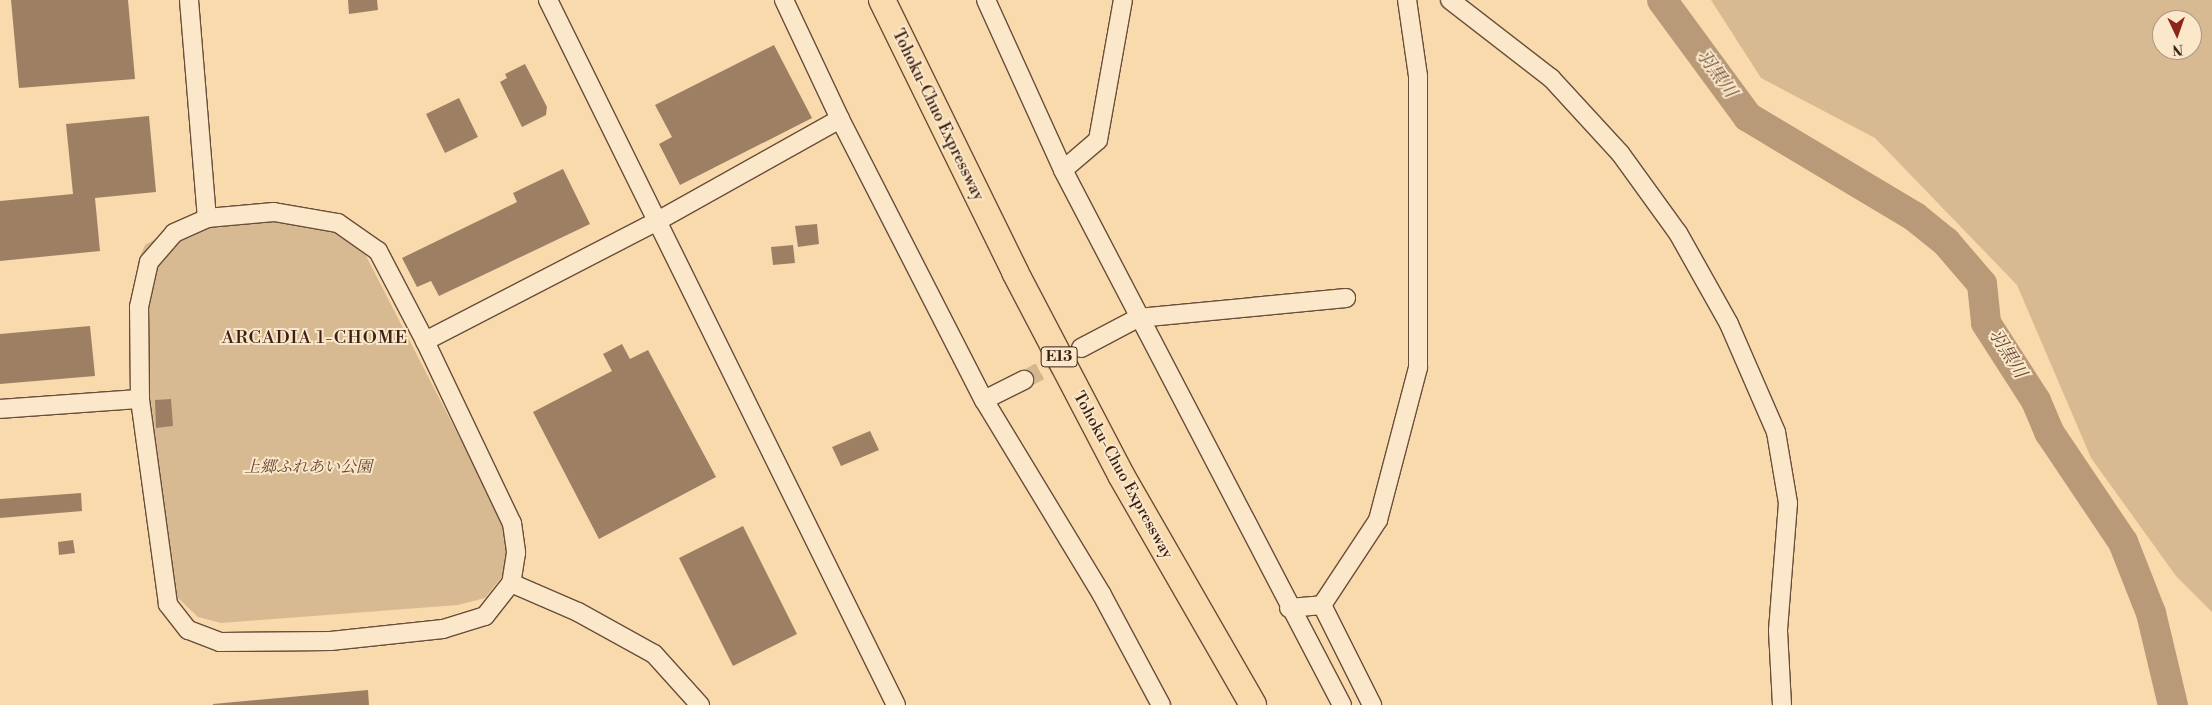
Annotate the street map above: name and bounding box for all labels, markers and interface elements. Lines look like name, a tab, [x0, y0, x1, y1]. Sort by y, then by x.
north arrow	[2152, 10, 2202, 60]
street label: Tohoku-Chuo Expressway	[888, 26, 988, 204]
text: N	[2172, 40, 2184, 58]
water label: 羽黒川	[1691, 46, 1741, 102]
water label: 羽黒川	[1984, 325, 2030, 383]
district label: ARCADIA 1-CHOME	[220, 327, 410, 349]
road number: E13	[1040, 344, 1078, 370]
street label: Tohoku-Chuo Expressway	[1069, 388, 1177, 562]
park label: 上郷ふれあい公園	[244, 457, 372, 477]

